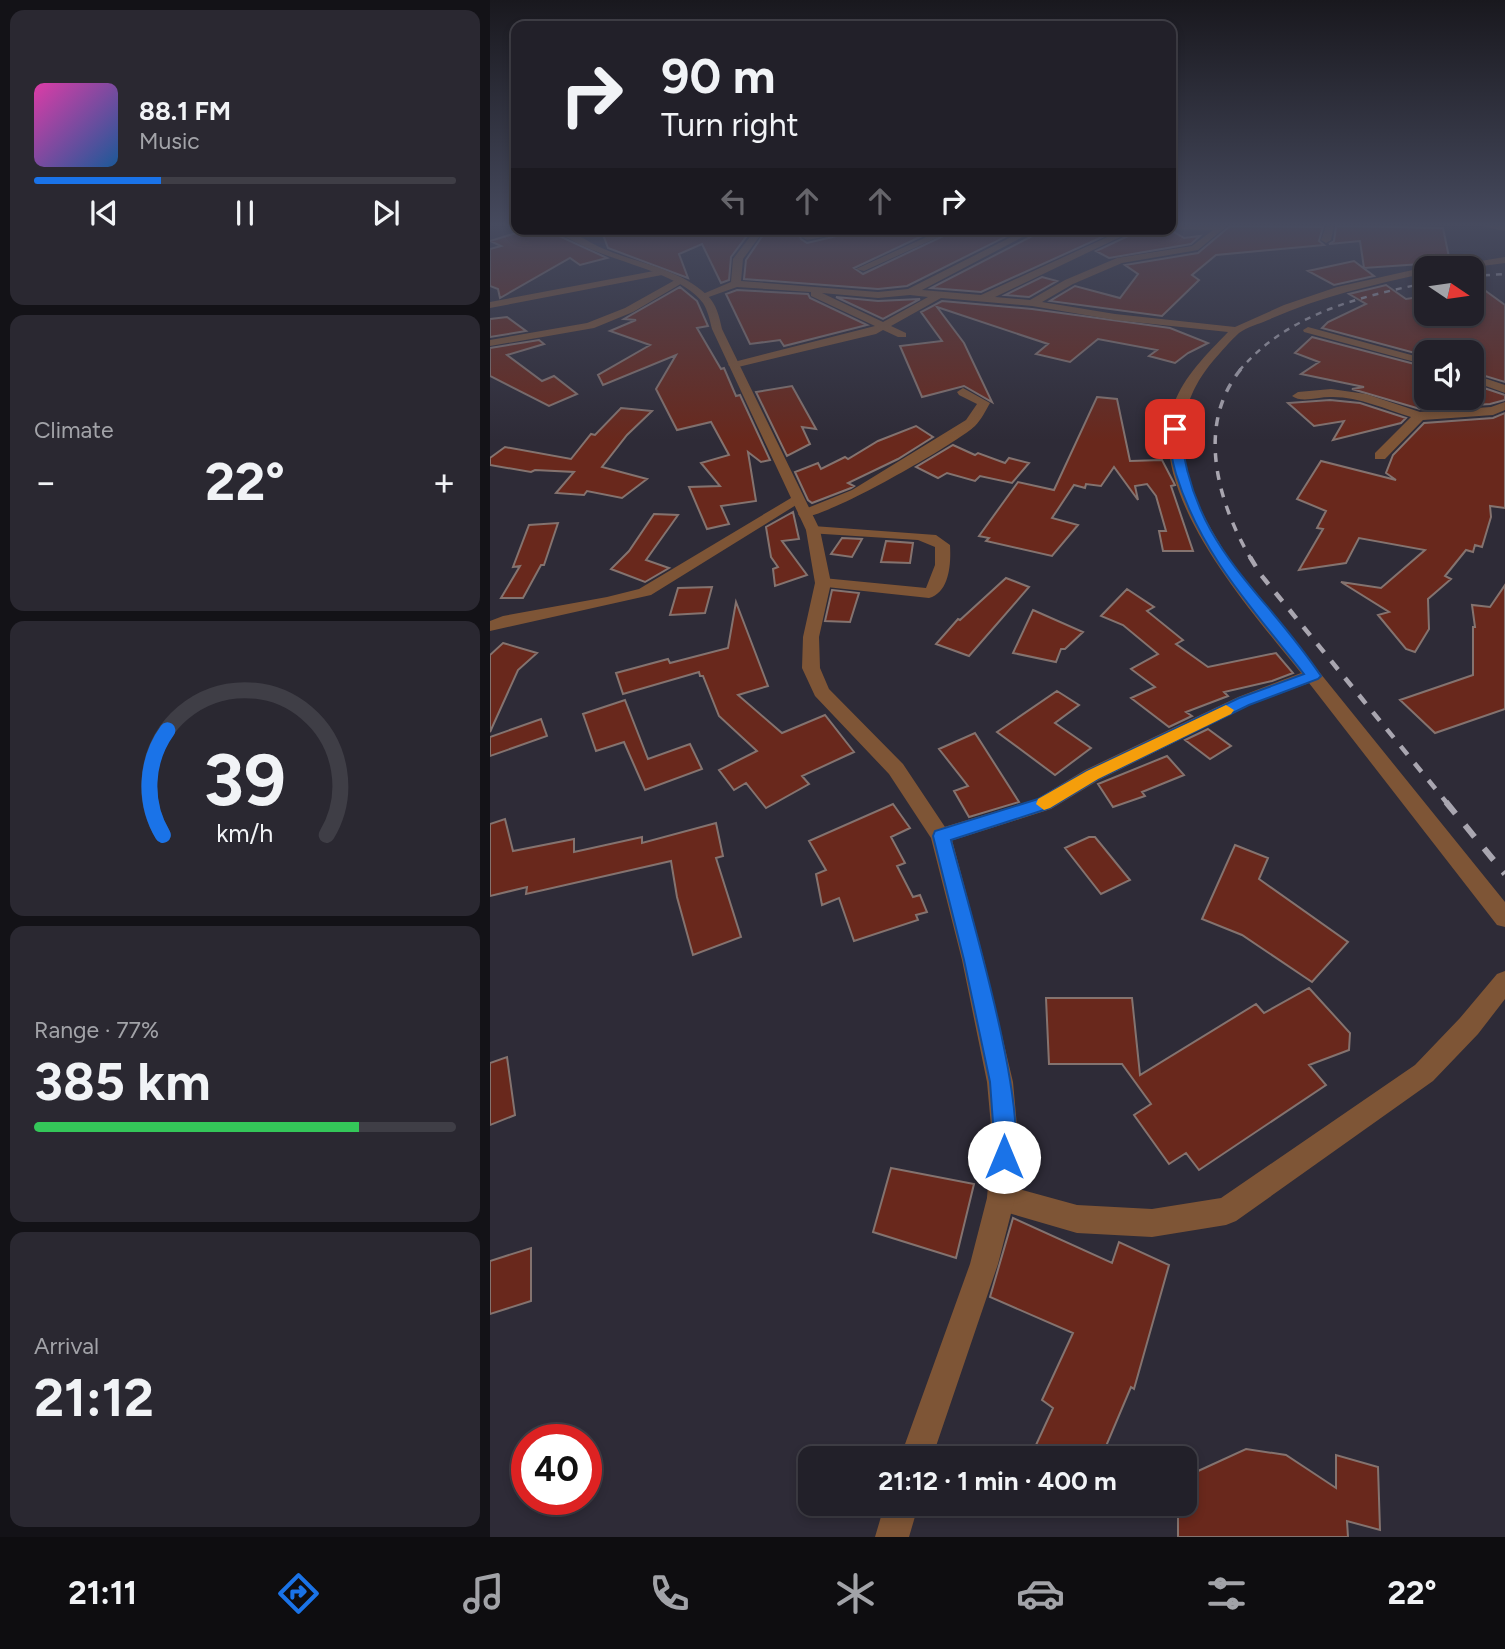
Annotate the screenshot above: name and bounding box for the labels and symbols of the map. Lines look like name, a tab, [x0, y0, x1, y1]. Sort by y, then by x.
north arrow	[1414, 256, 1484, 326]
pin	[1145, 399, 1205, 459]
position arrow	[967, 1120, 1041, 1194]
speed limit sign: 40	[511, 1424, 602, 1515]

